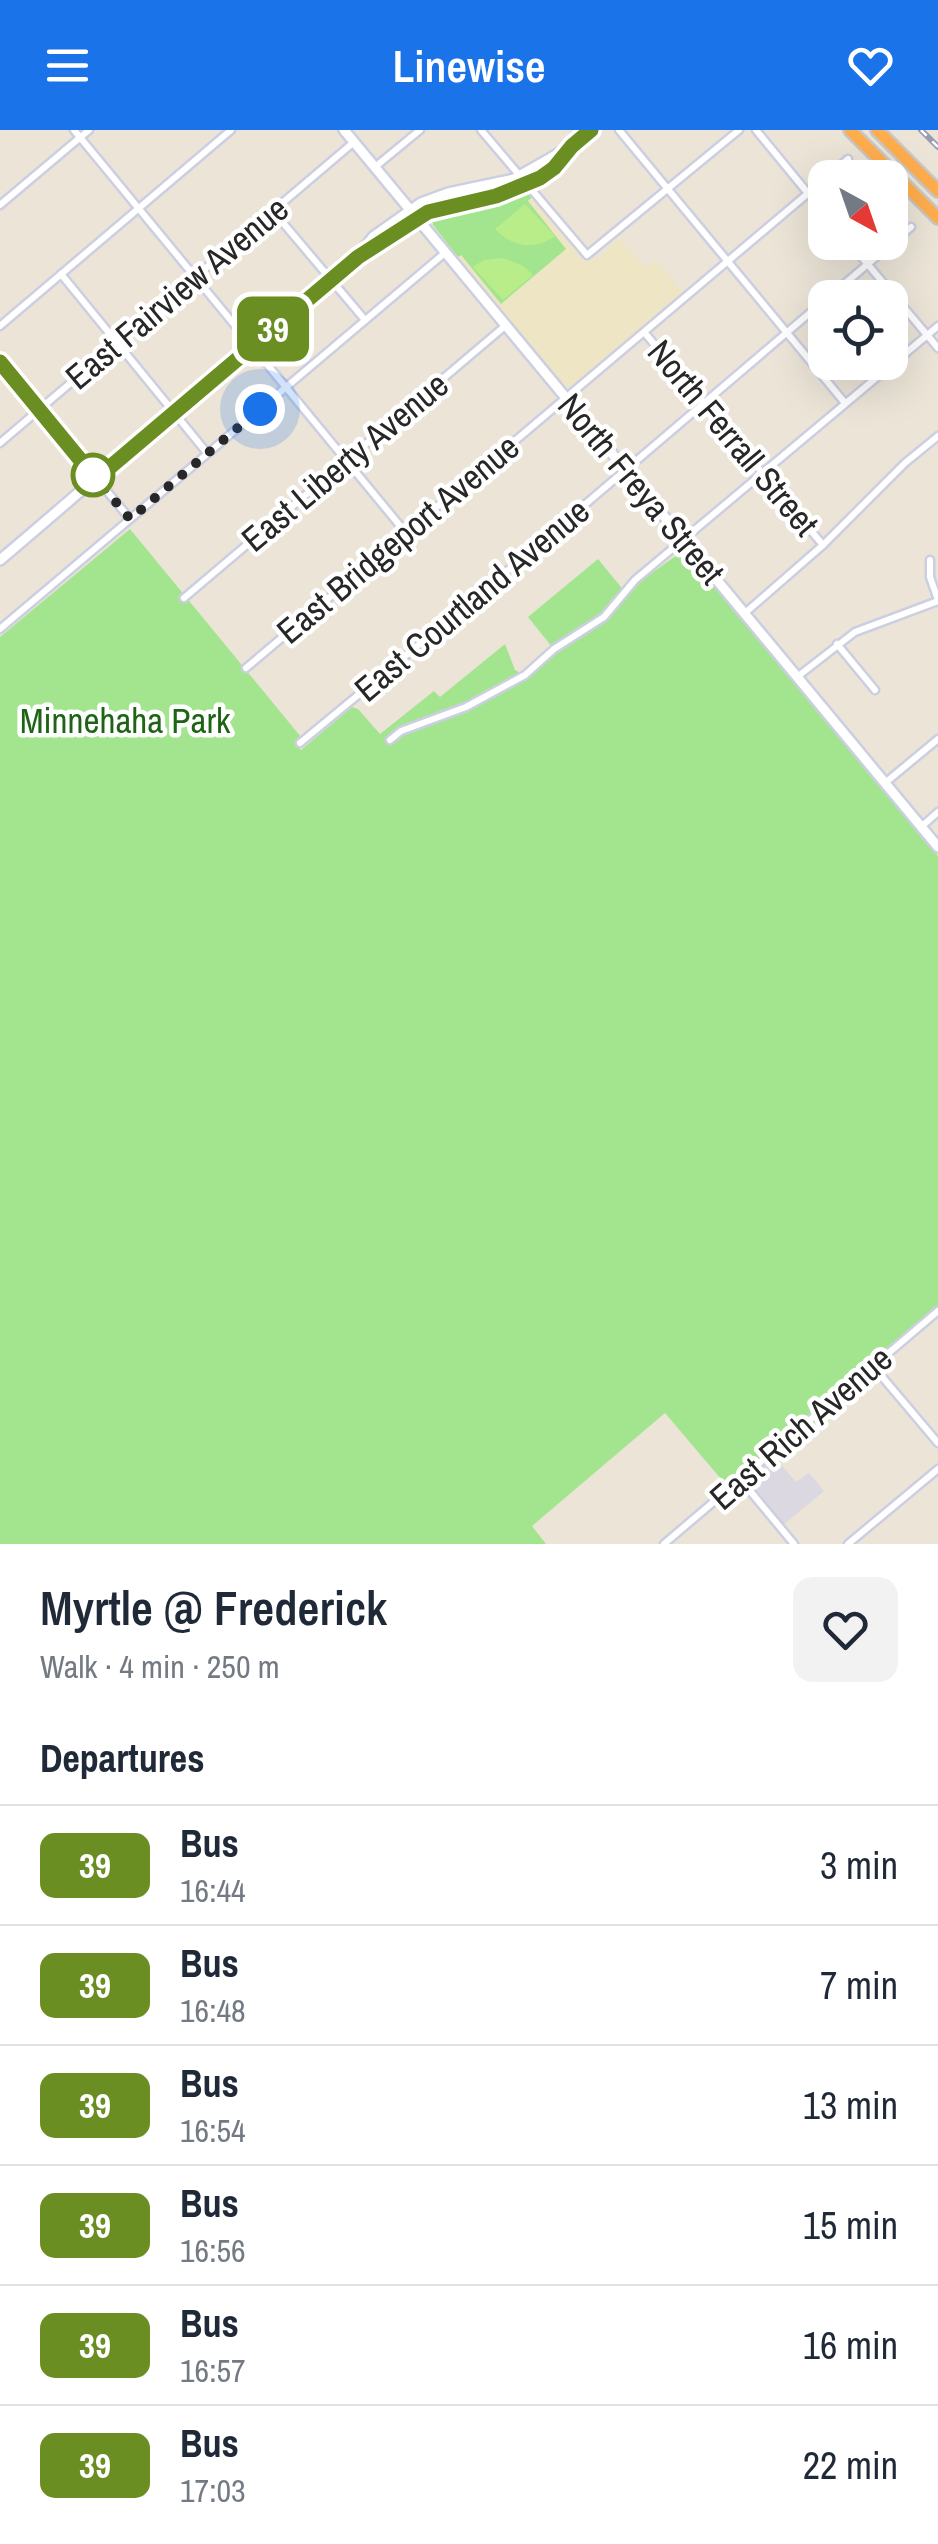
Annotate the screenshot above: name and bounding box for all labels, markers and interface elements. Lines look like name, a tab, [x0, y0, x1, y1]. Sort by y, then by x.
text: Linewise	[392, 35, 546, 96]
icon: menu	[40, 38, 95, 93]
icon: heart	[843, 38, 898, 93]
north arrow	[808, 160, 908, 260]
map controls	[808, 160, 908, 380]
street label: East Fairview Avenue	[55, 185, 298, 400]
button: locate	[808, 280, 908, 380]
line badge: 39	[228, 296, 318, 362]
text: 39	[257, 306, 289, 353]
street label: North Ferrall Street	[637, 330, 829, 546]
street label: East Liberty Avenue	[231, 361, 458, 562]
street label: North Freya Street	[548, 383, 735, 594]
your location	[235, 384, 285, 434]
street label: East Bridgeport Avenue	[267, 423, 529, 654]
unlabelled marker	[72, 454, 114, 496]
street label: East Courtland Avenue	[344, 487, 599, 712]
park label: Minnehaha Park	[20, 697, 231, 744]
street label: East Rich Avenue	[699, 1335, 902, 1520]
text: Myrtle @ Frederick	[40, 1575, 387, 1640]
button: heart	[793, 1577, 898, 1682]
text: Walk · 4 min · 250 m	[40, 1645, 280, 1688]
text: Departures	[40, 1733, 205, 1784]
text: Bus	[180, 1818, 239, 1869]
text: 3 min	[820, 1840, 898, 1891]
text: 39	[79, 1842, 111, 1889]
text: 16:44	[180, 1869, 246, 1912]
text: Bus	[180, 1938, 239, 1989]
text: 7 min	[820, 1960, 898, 2011]
text: 39	[79, 1962, 111, 2009]
text: 16:48	[180, 1989, 246, 2032]
text: Bus	[180, 2058, 239, 2109]
text: 13 min	[803, 2080, 898, 2131]
text: 39	[79, 2082, 111, 2129]
text: 16:54	[180, 2109, 246, 2152]
text: Bus	[180, 2178, 239, 2229]
text: 15 min	[803, 2200, 898, 2251]
text: 39	[79, 2202, 111, 2249]
text: 16:56	[180, 2229, 246, 2272]
text: Bus	[180, 2298, 239, 2349]
text: 16 min	[803, 2320, 898, 2371]
text: 39	[79, 2322, 111, 2369]
text: 16:57	[180, 2349, 246, 2392]
text: Bus	[180, 2418, 239, 2469]
text: 22 min	[803, 2440, 898, 2491]
text: 39	[79, 2442, 111, 2489]
text: 17:03	[180, 2469, 246, 2512]

